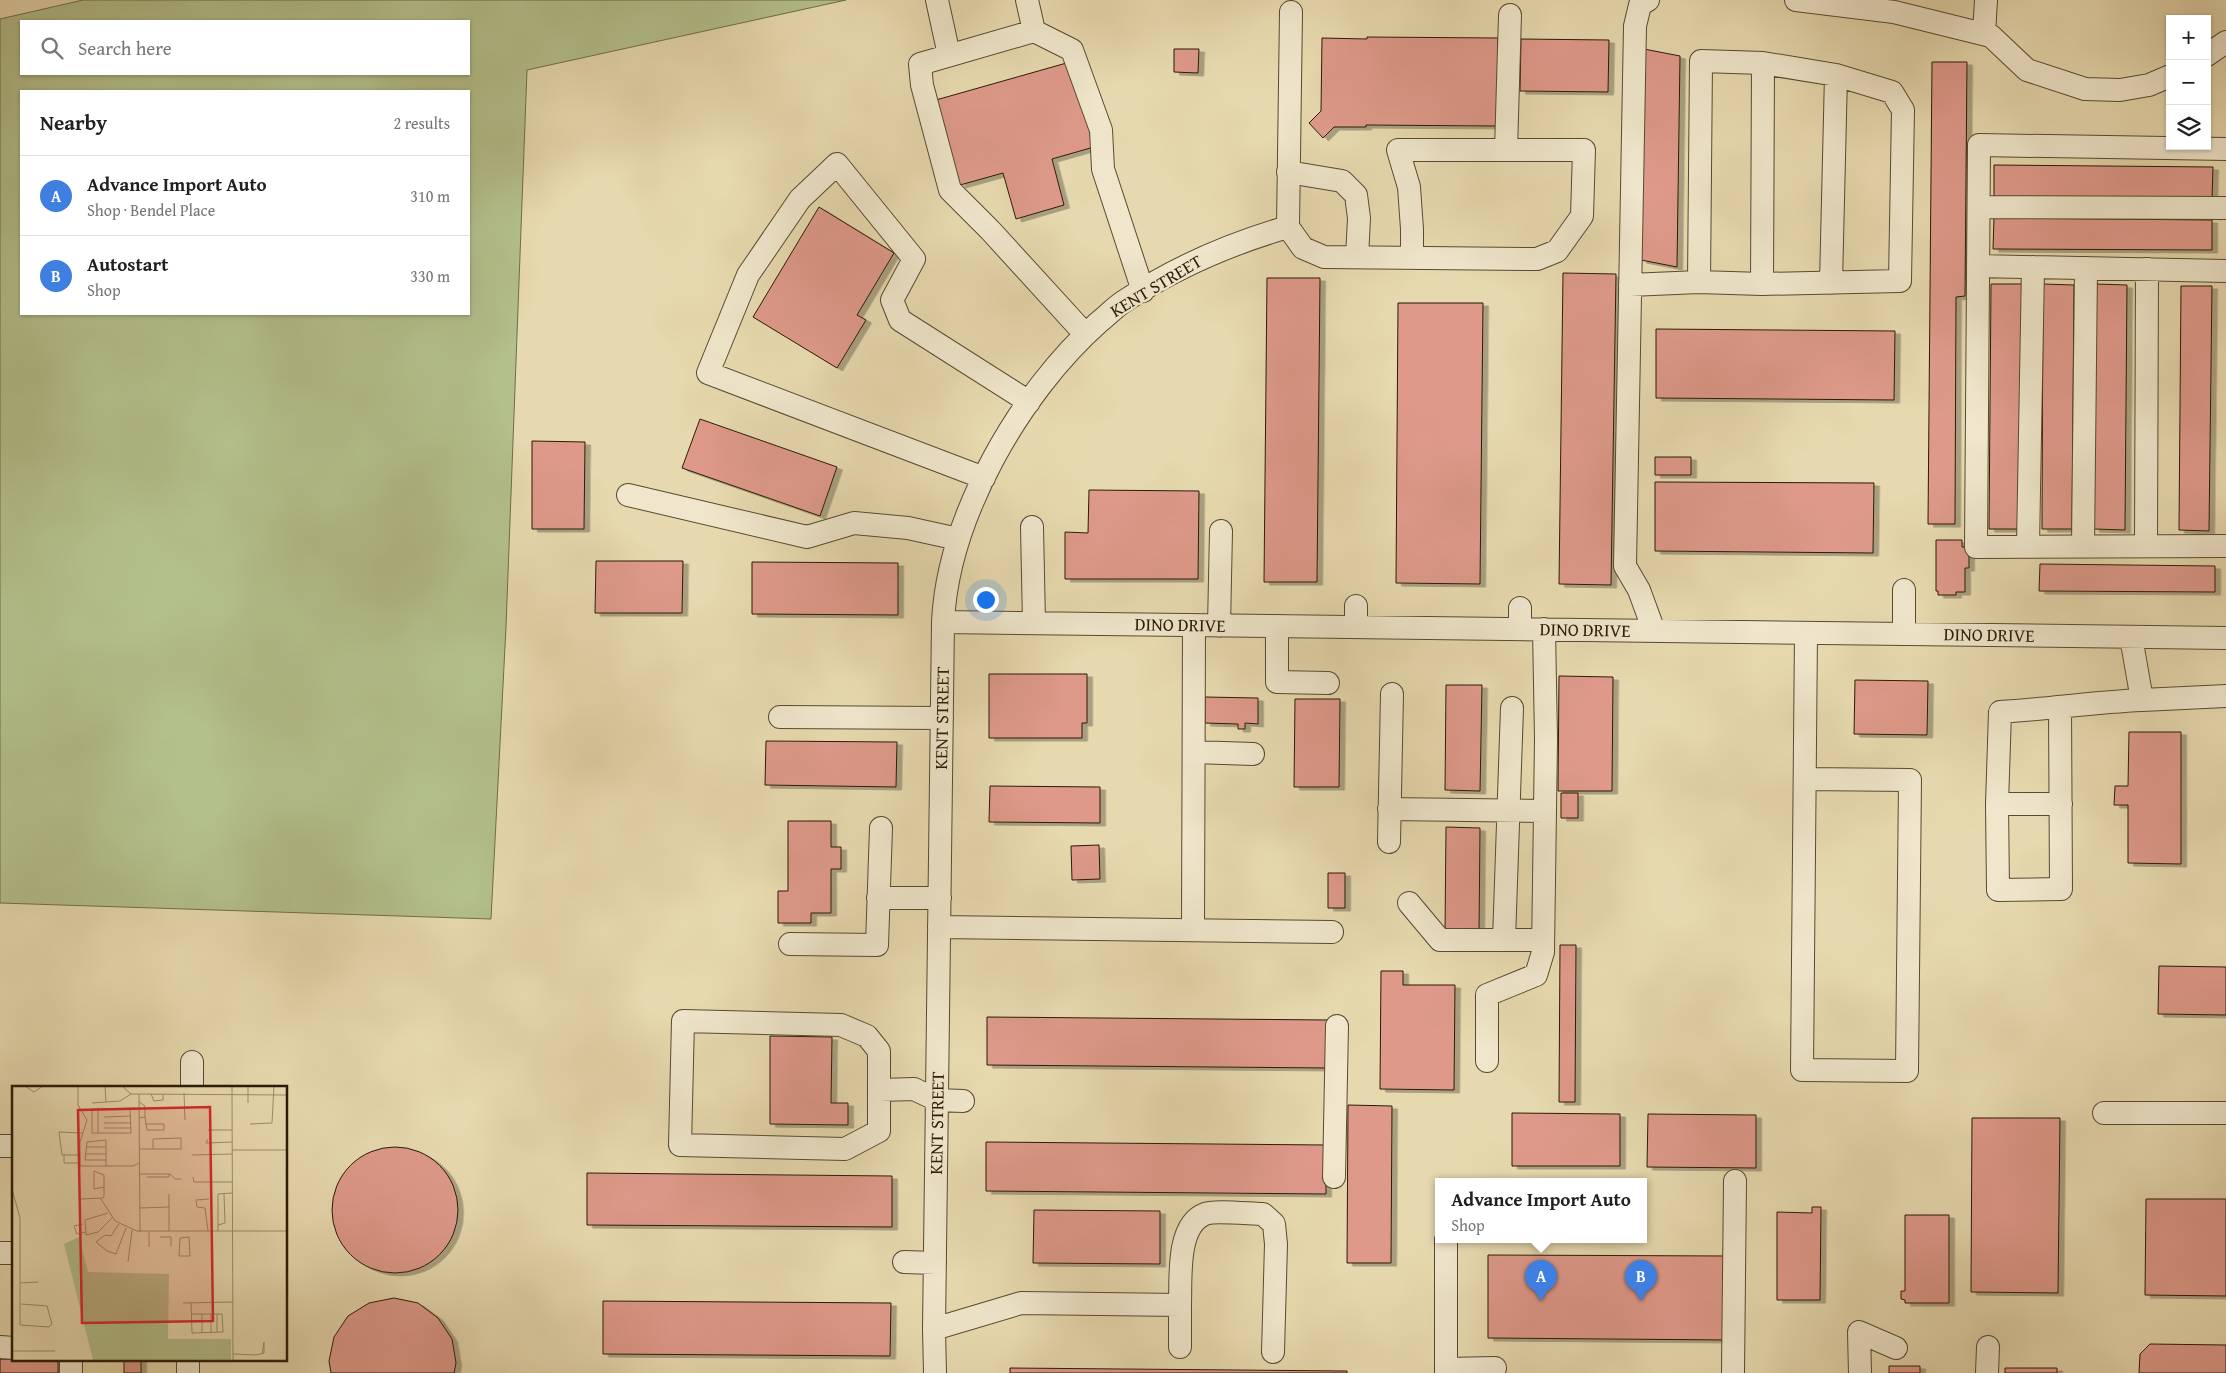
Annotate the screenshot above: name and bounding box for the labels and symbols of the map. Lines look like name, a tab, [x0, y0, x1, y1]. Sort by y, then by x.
street label: KENT STREET	[1105, 247, 1207, 324]
your location	[973, 587, 999, 613]
street label: DINO DRIVE	[1134, 610, 1226, 639]
street label: DINO DRIVE	[1539, 615, 1631, 644]
street label: DINO DRIVE	[1943, 620, 2035, 649]
street label: KENT STREET	[927, 666, 956, 770]
street label: KENT STREET	[922, 1071, 951, 1175]
inset map	[12, 1086, 288, 1360]
pin: A	[1525, 1260, 1557, 1301]
pin: B	[1625, 1260, 1657, 1301]

